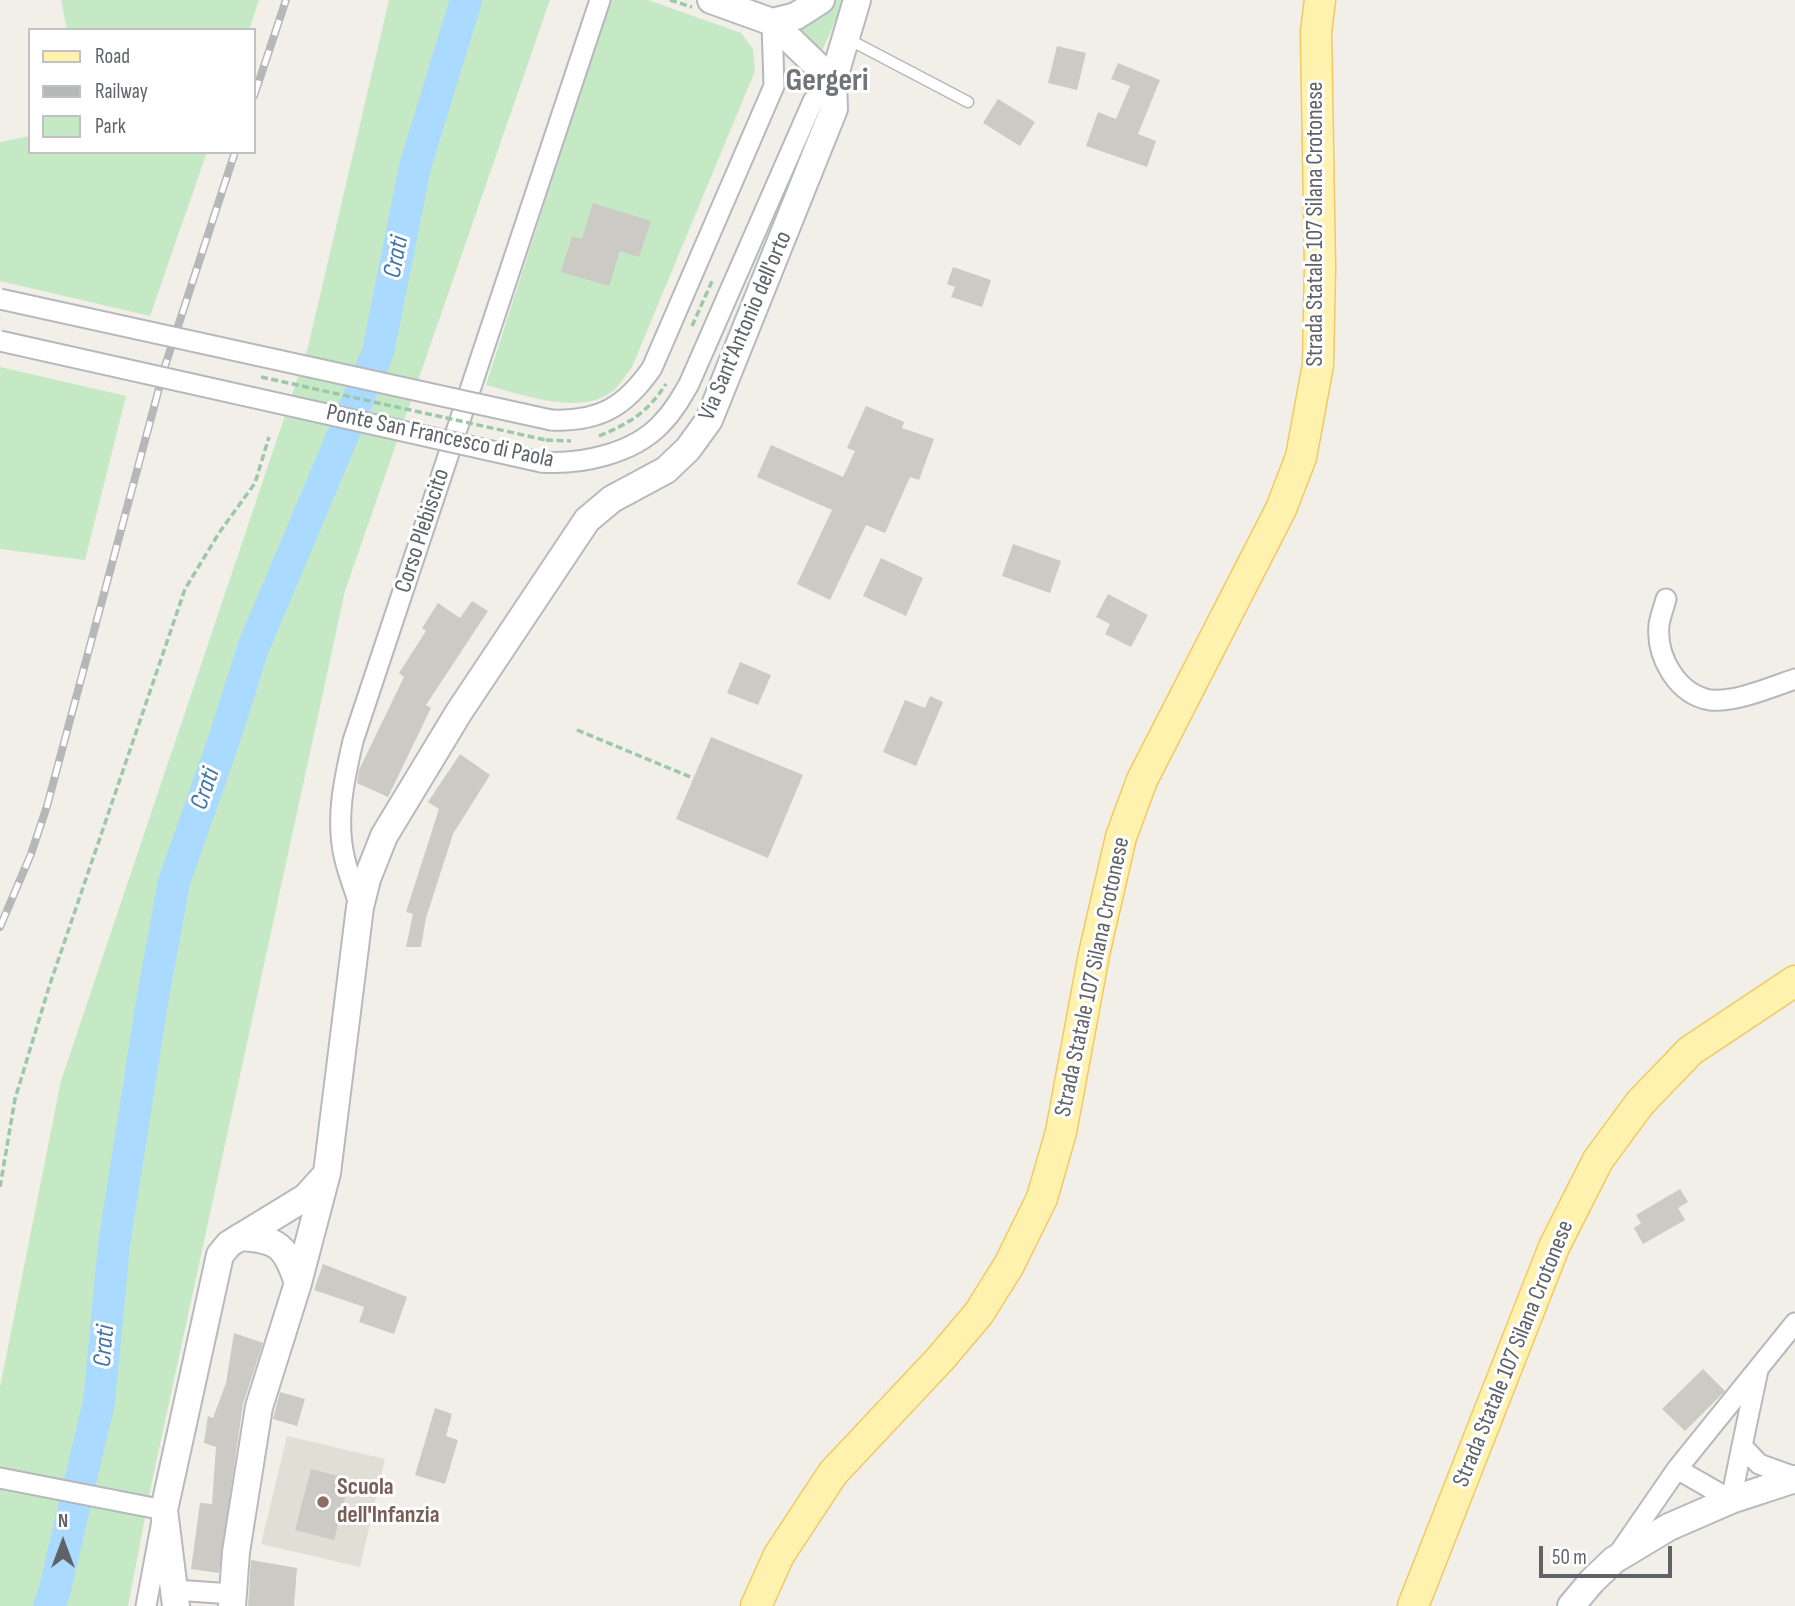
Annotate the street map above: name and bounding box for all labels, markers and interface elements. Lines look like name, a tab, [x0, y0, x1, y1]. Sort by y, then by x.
legend	[28, 28, 256, 154]
text: Road	[95, 44, 130, 69]
district label: Gergeri	[786, 63, 868, 101]
text: Railway	[95, 79, 148, 104]
street label: Strada Statale 107 Silana Crotonese	[1302, 82, 1330, 366]
text: Park	[95, 114, 126, 139]
street label: Via Sant'Antonio dell'orto	[693, 227, 799, 425]
water label: Crati	[378, 233, 416, 281]
street label: Ponte San Francesco di Paola	[324, 399, 556, 475]
street label: Corso Plebiscito	[389, 465, 457, 597]
water label: Crati	[184, 764, 228, 814]
street label: Strada Statale 107 Silana Crotonese	[1049, 835, 1137, 1119]
street label: Strada Statale 107 Silana Crotonese	[1447, 1216, 1581, 1492]
water label: Crati	[88, 1324, 122, 1368]
place label: Scuola dell'Infanzia	[337, 1474, 439, 1530]
marker: Scuola dell'Infanzia	[315, 1494, 331, 1510]
north arrow	[28, 1508, 98, 1578]
text: N	[58, 1510, 68, 1533]
scale bar	[1543, 1532, 1676, 1576]
text: 50 m	[1552, 1545, 1587, 1570]

